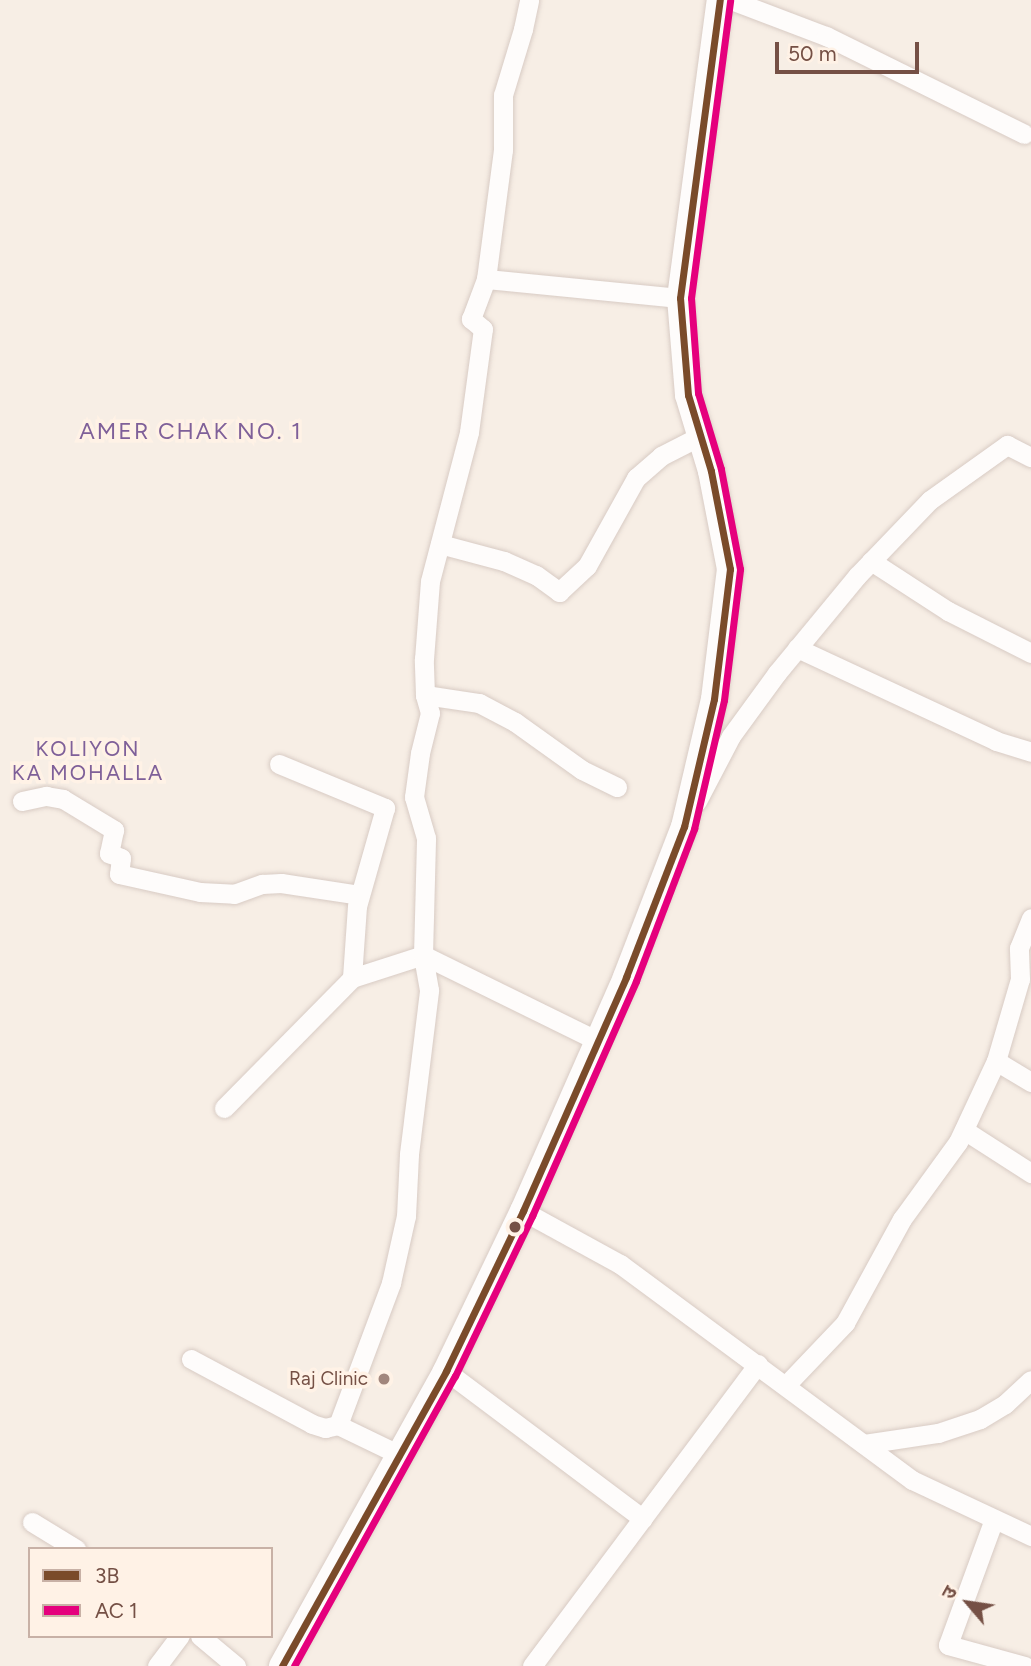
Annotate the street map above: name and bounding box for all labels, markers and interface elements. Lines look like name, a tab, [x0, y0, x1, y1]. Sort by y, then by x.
scale bar	[779, 28, 922, 72]
text: 50 m	[788, 41, 837, 66]
district label: AMER CHAK NO. 1	[81, 417, 301, 445]
district label: KOLIYON KA MOHALLA	[13, 736, 163, 786]
unlabelled marker	[508, 1220, 522, 1234]
place label: Raj Clinic	[289, 1368, 368, 1390]
marker: Raj Clinic	[374, 1369, 394, 1389]
legend	[28, 1547, 273, 1638]
text: 3B	[95, 1563, 119, 1588]
north arrow	[933, 1568, 1003, 1638]
text: उ	[936, 1582, 962, 1603]
text: AC 1	[95, 1598, 138, 1623]

